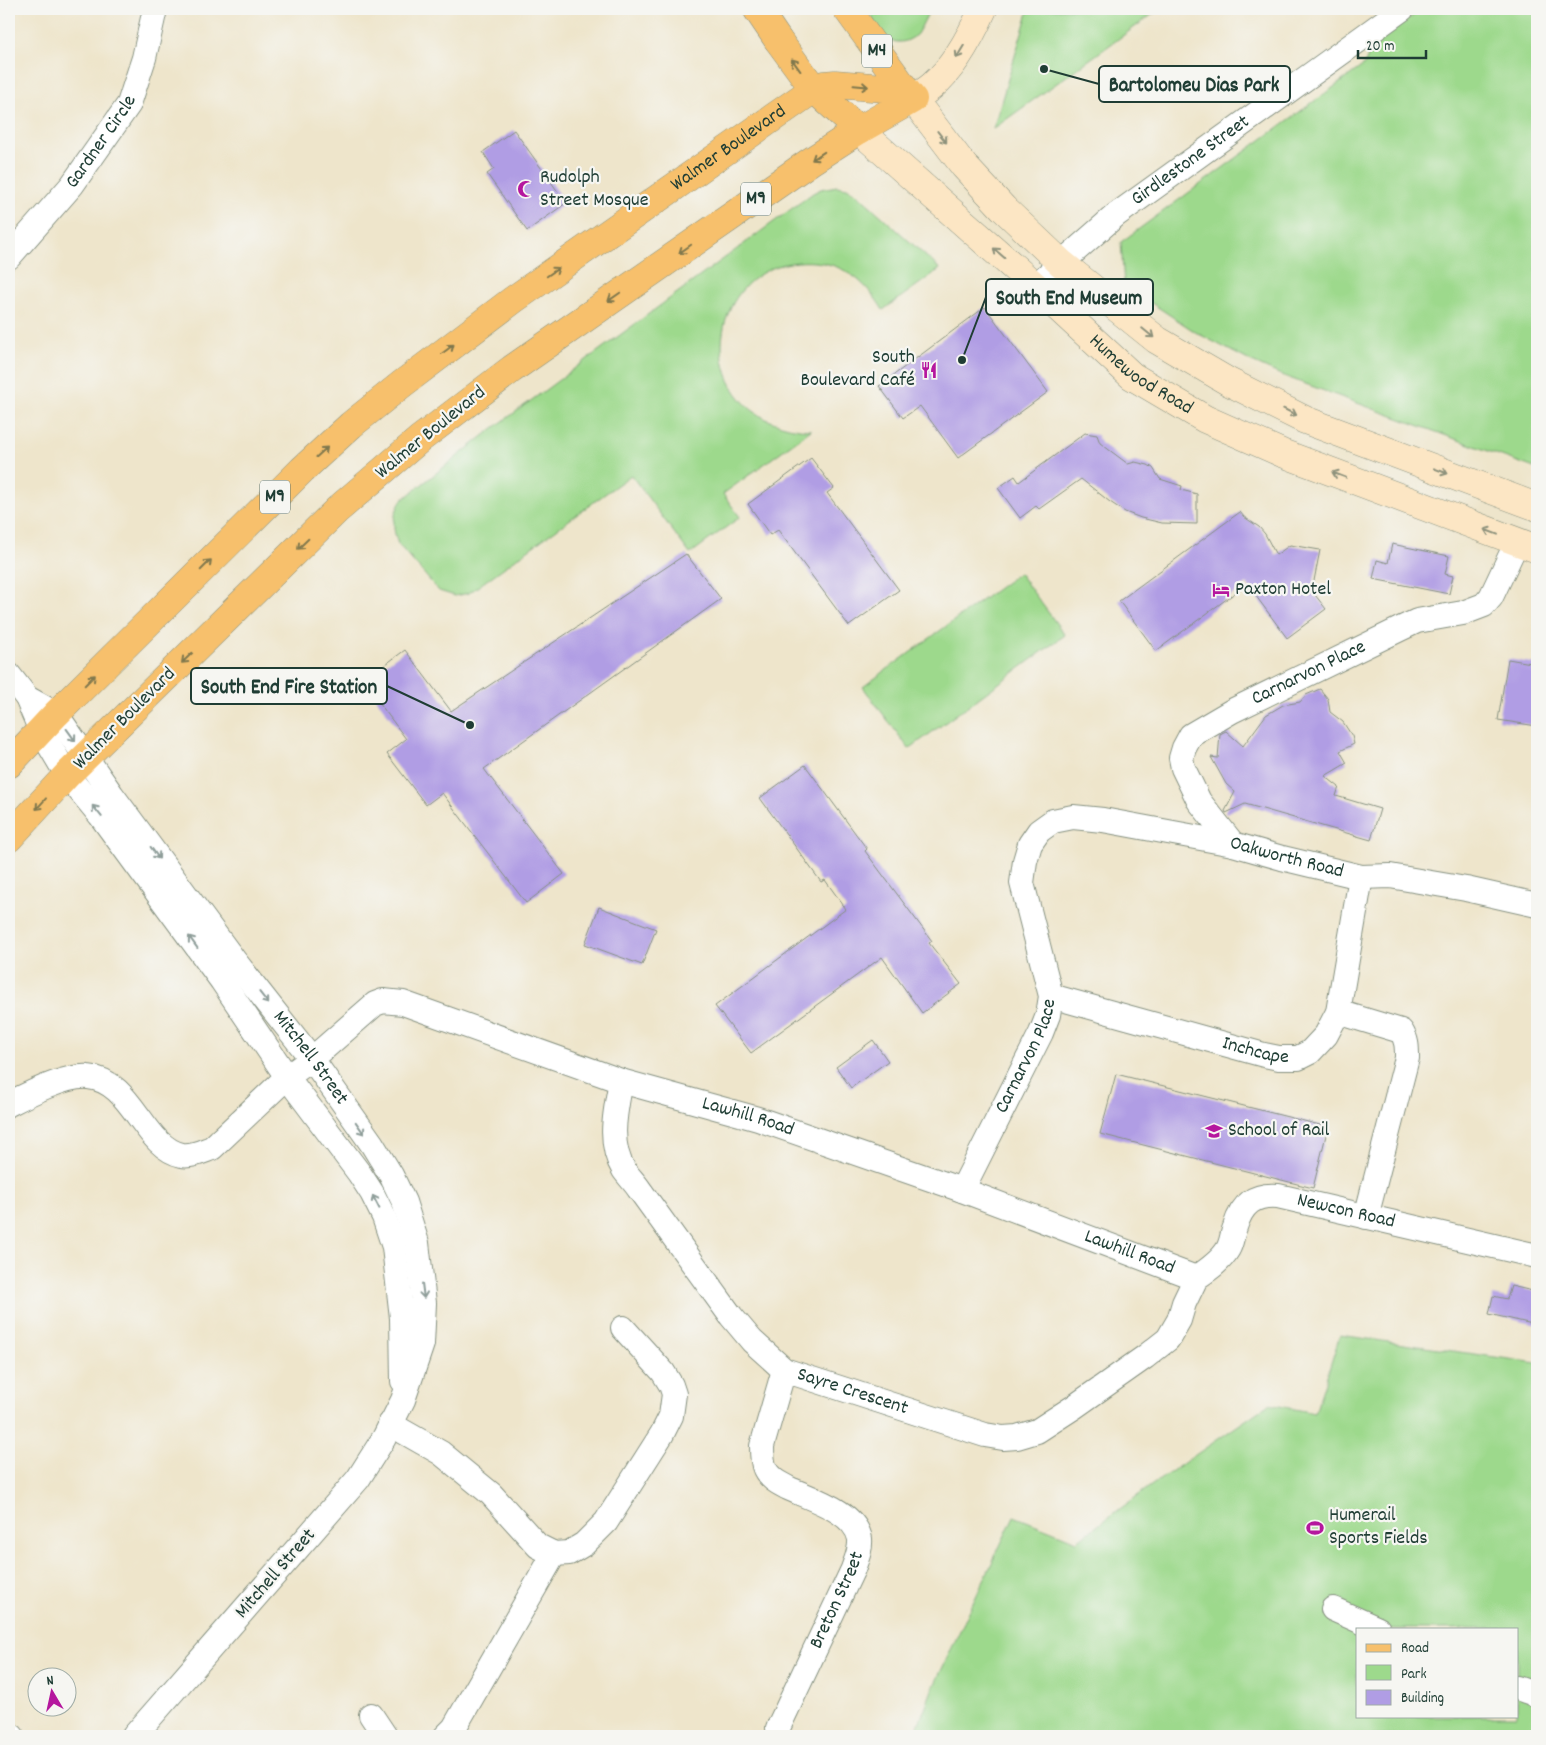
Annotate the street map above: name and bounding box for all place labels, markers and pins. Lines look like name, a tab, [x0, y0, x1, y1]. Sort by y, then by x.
callout: Bartolomeu Dias Park	[1099, 66, 1290, 102]
place label: Rudolph Street Mosque	[540, 164, 649, 215]
mosque icon: Rudolph Street Mosque	[516, 179, 536, 199]
callout: South End Museum	[986, 279, 1153, 315]
place label: South Boulevard Café	[800, 344, 915, 395]
restaurant icon: South Boulevard Café	[919, 360, 939, 380]
place label: Paxton Hotel	[1235, 576, 1331, 604]
hotel icon: Paxton Hotel	[1211, 580, 1231, 600]
callout: South End Fire Station	[191, 668, 387, 704]
place label: School of Rail	[1228, 1117, 1329, 1145]
school or university icon: School of Rail	[1204, 1121, 1224, 1141]
place label: Humerail Sports Fields	[1329, 1502, 1428, 1553]
sports icon: Humerail Sports Fields	[1305, 1518, 1325, 1538]

